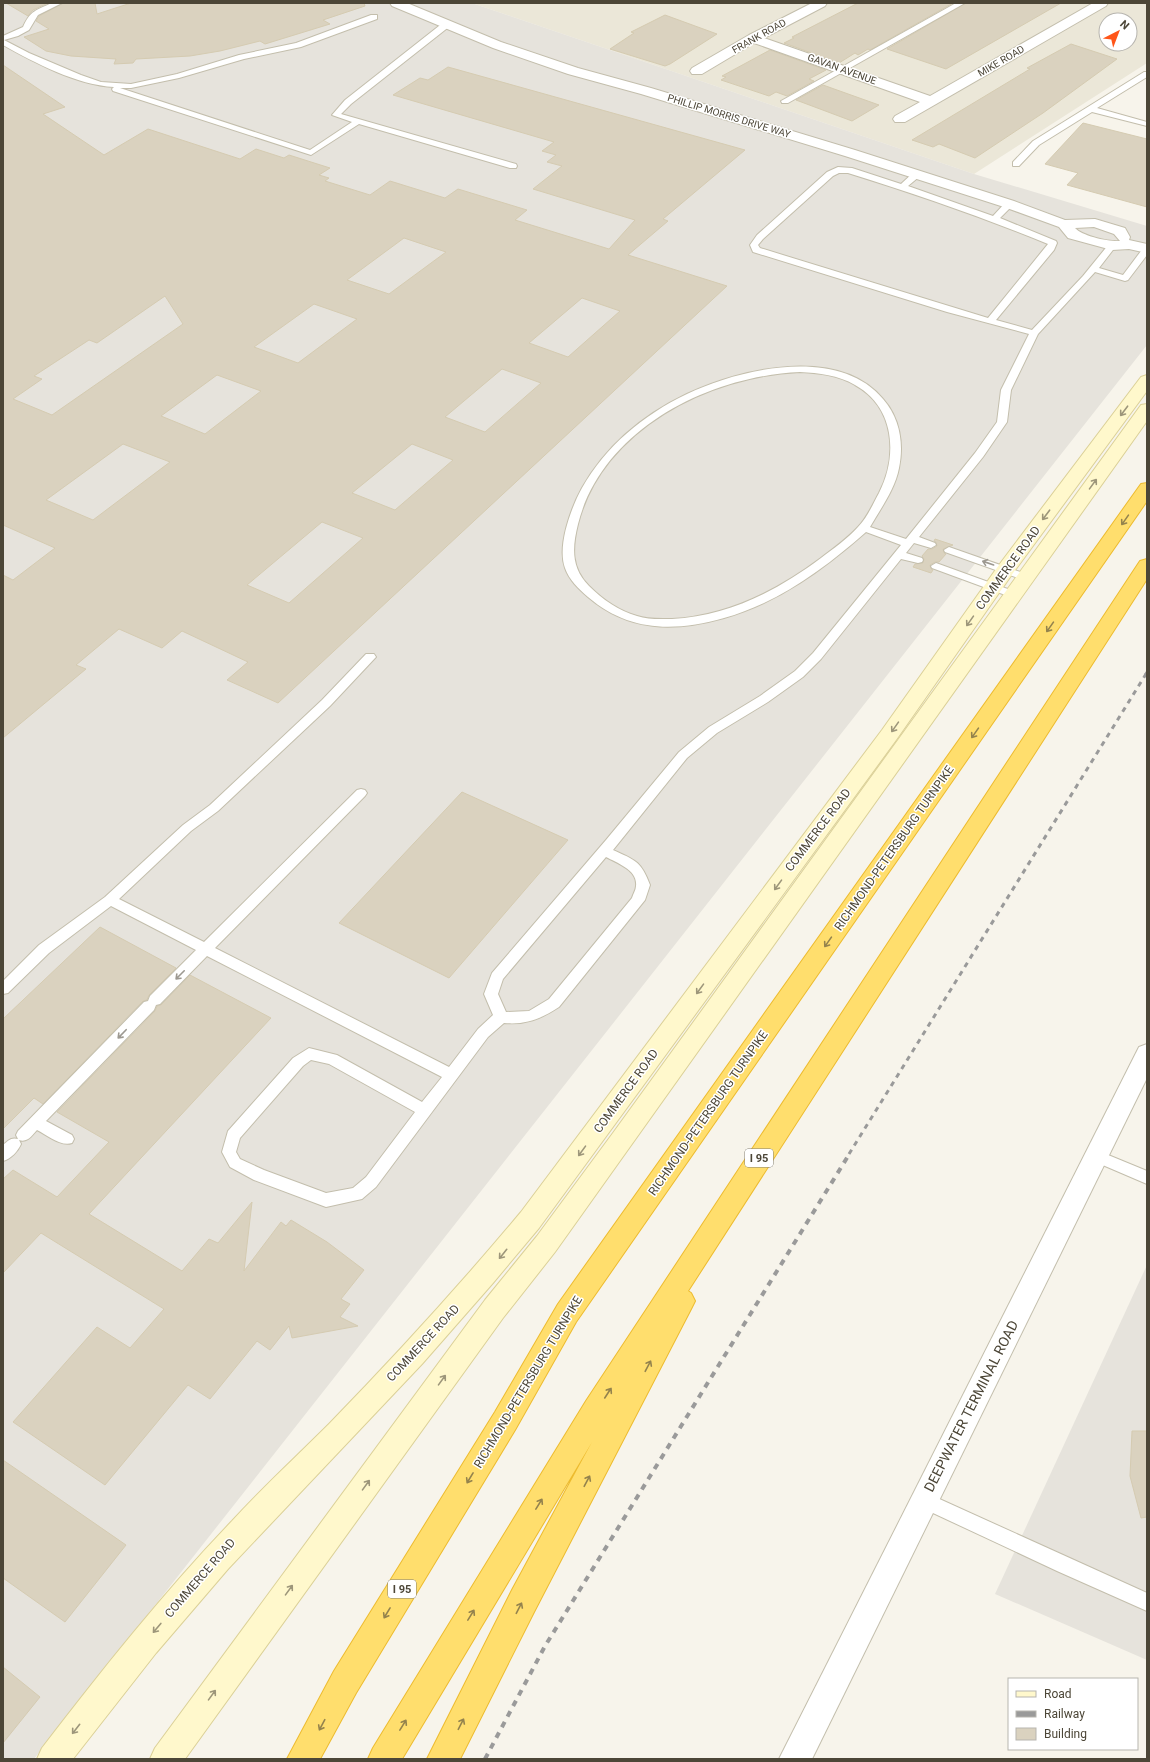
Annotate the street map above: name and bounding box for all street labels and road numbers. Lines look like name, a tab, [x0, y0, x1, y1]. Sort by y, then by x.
street label: FRANK ROAD	[730, 17, 788, 55]
street label: MIKE ROAD	[976, 43, 1026, 79]
street label: GAVAN AVENUE	[806, 51, 878, 87]
street label: PHILLIP MORRIS DRIVE WAY	[666, 92, 792, 140]
street label: COMMERCE ROAD	[973, 523, 1043, 613]
street label: RICHMOND-PETERSBURG TURNPIKE	[831, 763, 957, 933]
street label: COMMERCE ROAD	[782, 786, 854, 874]
street label: RICHMOND-PETERSBURG TURNPIKE	[645, 1028, 771, 1198]
street label: COMMERCE ROAD	[591, 1046, 661, 1136]
road number: I 95	[745, 1149, 773, 1167]
street label: RICHMOND-PETERSBURG TURNPIKE	[471, 1293, 585, 1471]
street label: COMMERCE ROAD	[384, 1302, 462, 1384]
street label: DEEPWATER TERMINAL ROAD	[921, 1318, 1021, 1494]
street label: COMMERCE ROAD	[162, 1536, 238, 1620]
road number: I 95	[388, 1580, 416, 1598]

